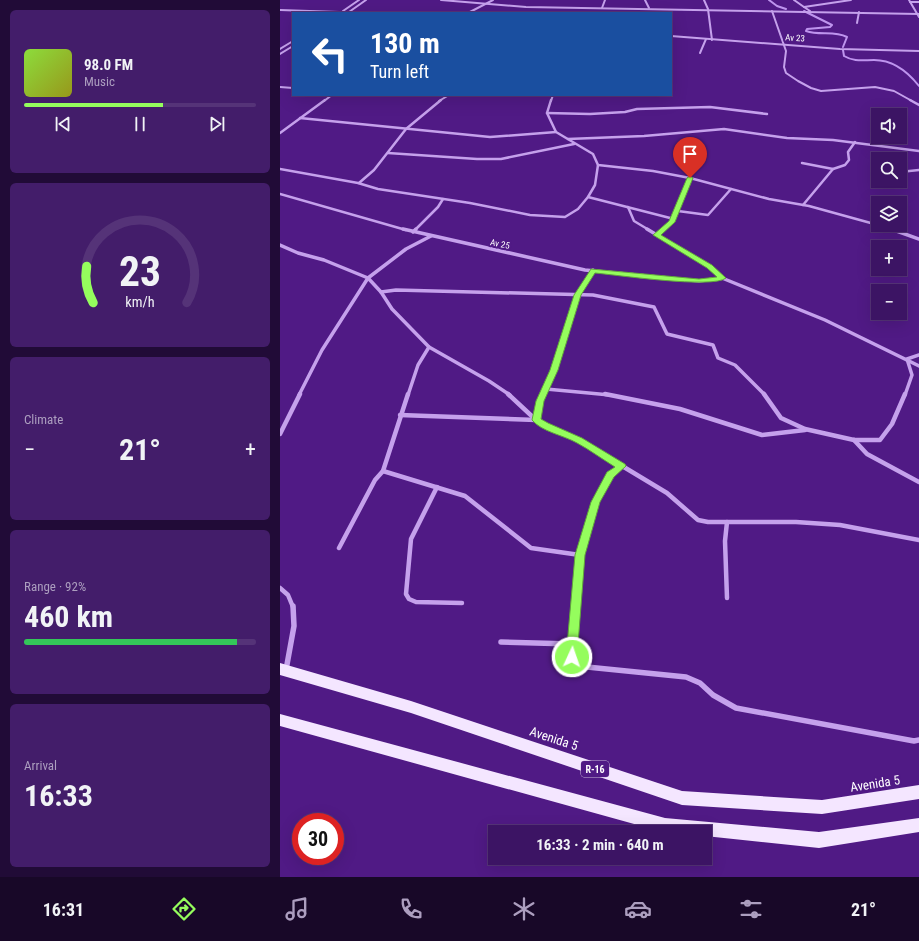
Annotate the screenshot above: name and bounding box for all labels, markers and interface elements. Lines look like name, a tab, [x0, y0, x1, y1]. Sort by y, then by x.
text: 130 m	[370, 27, 440, 60]
icon: left	[304, 28, 356, 80]
street label: Av 23	[785, 32, 805, 44]
text: 98.0 FM	[84, 56, 133, 74]
text: Turn left	[370, 61, 429, 82]
text: Music	[84, 74, 115, 89]
map controls	[871, 108, 907, 320]
button: sound	[871, 108, 907, 144]
icon: previous	[52, 113, 74, 135]
icon: pause	[129, 113, 151, 135]
icon: next	[206, 113, 228, 135]
pin	[673, 137, 707, 178]
icon: arrive	[679, 143, 701, 165]
button: search	[871, 152, 907, 188]
button: layers	[871, 196, 907, 232]
street label: Av 25	[489, 237, 511, 251]
button: +	[871, 240, 907, 276]
text: 23	[119, 247, 161, 296]
button: −	[871, 284, 907, 320]
text: km/h	[125, 294, 155, 310]
text: Climate	[24, 412, 63, 427]
text: 21°	[119, 432, 161, 467]
text: −	[24, 437, 35, 462]
text: +	[245, 437, 256, 462]
text: Range · 92%	[24, 579, 86, 594]
text: 460 km	[24, 599, 113, 634]
position arrow	[551, 636, 593, 678]
street label: Avenida 5	[528, 724, 580, 753]
text: Arrival	[24, 758, 57, 773]
road number: R-16	[581, 761, 609, 777]
street label: Avenida 5	[849, 772, 901, 795]
text: 16:33	[24, 778, 93, 813]
speed limit sign: 30	[292, 813, 344, 865]
text: 16:33 · 2 min · 640 m	[536, 836, 664, 854]
icon: directions	[170, 895, 198, 923]
icon: music	[283, 895, 311, 923]
icon: phone	[397, 895, 425, 923]
icon: climate	[510, 895, 538, 923]
icon: car	[624, 895, 652, 923]
icon: filters	[737, 895, 765, 923]
text: 16:31	[43, 899, 84, 920]
text: 21°	[851, 899, 876, 920]

